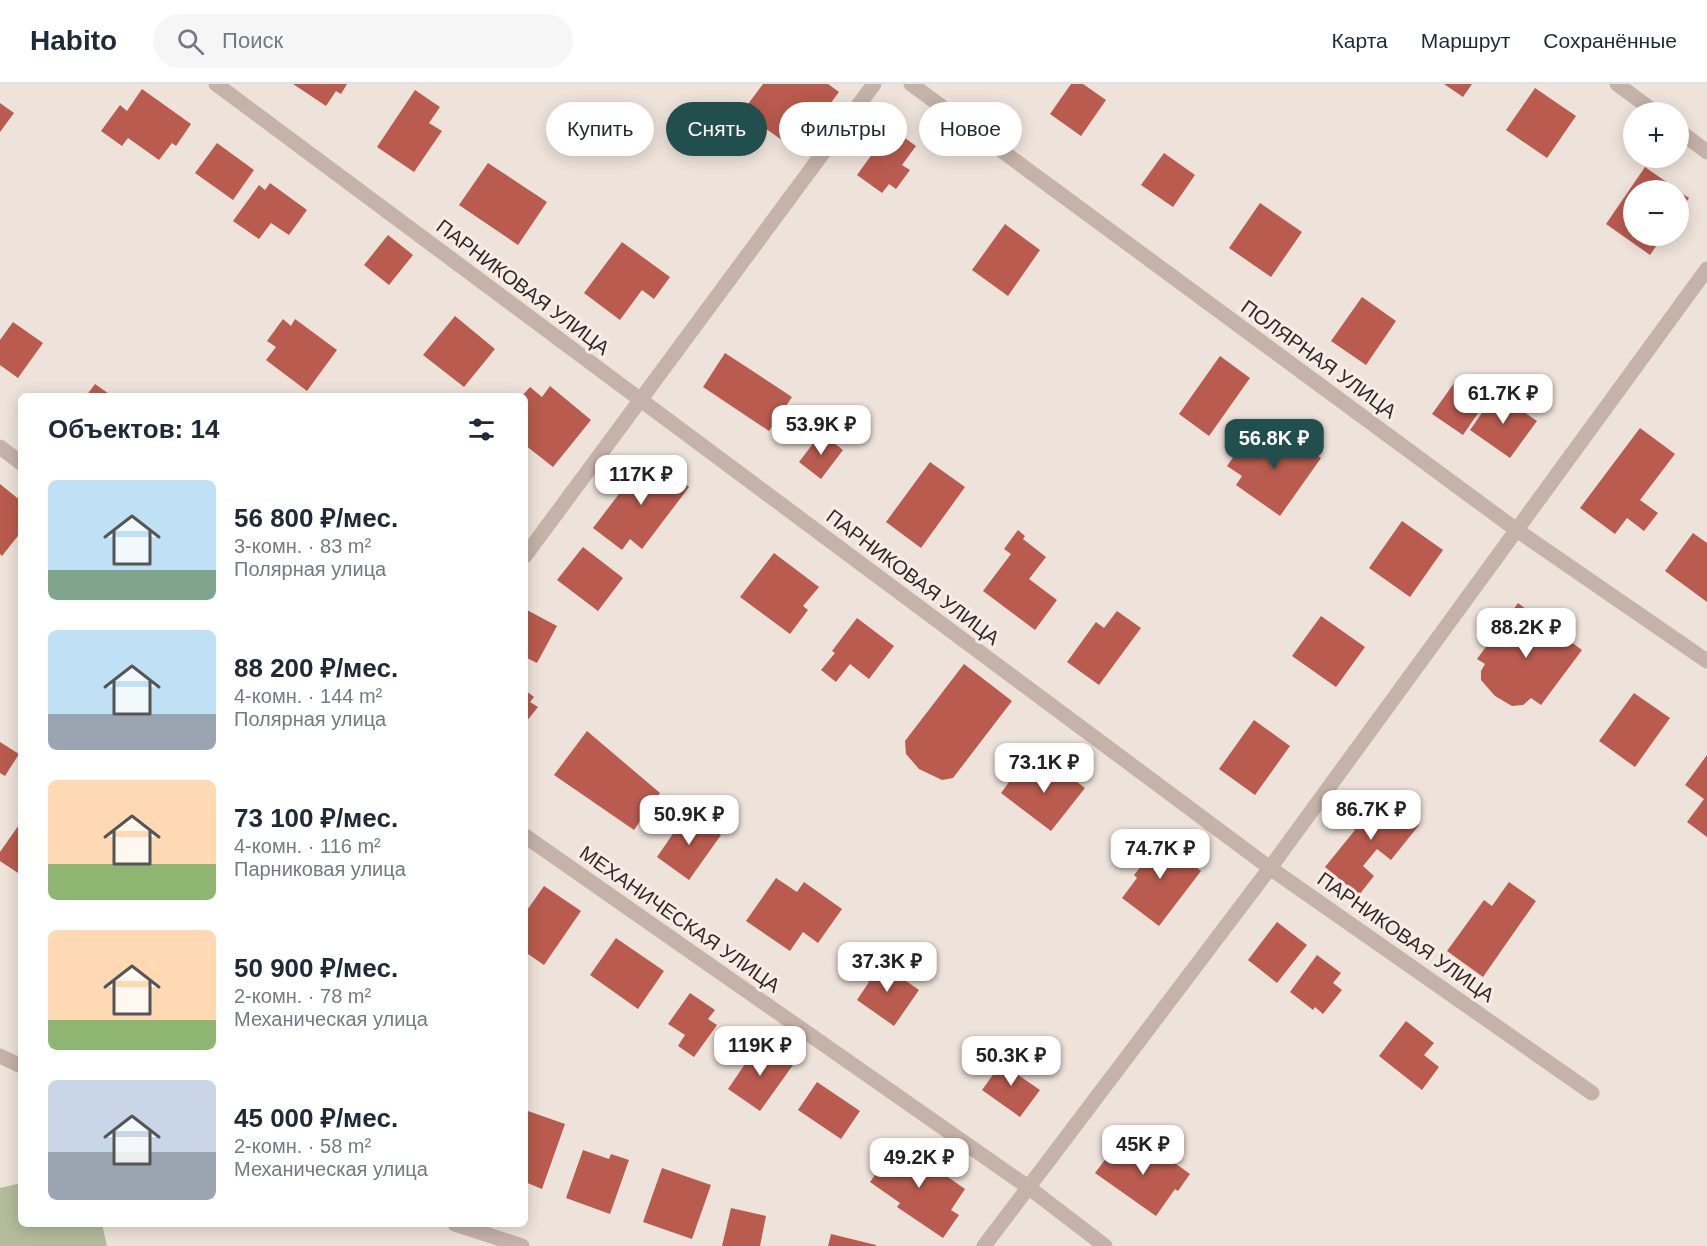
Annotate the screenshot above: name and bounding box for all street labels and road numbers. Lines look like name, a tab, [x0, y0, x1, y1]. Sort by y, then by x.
street label: ПАРНИКОВАЯ УЛИЦА	[432, 215, 614, 360]
street label: ПОЛЯРНАЯ УЛИЦА	[1237, 295, 1401, 423]
street label: ПАРНИКОВАЯ УЛИЦА	[822, 505, 1004, 650]
street label: МЕХАНИЧЕСКАЯ УЛИЦА	[576, 841, 785, 997]
street label: ПАРНИКОВАЯ УЛИЦА	[1313, 868, 1499, 1007]

